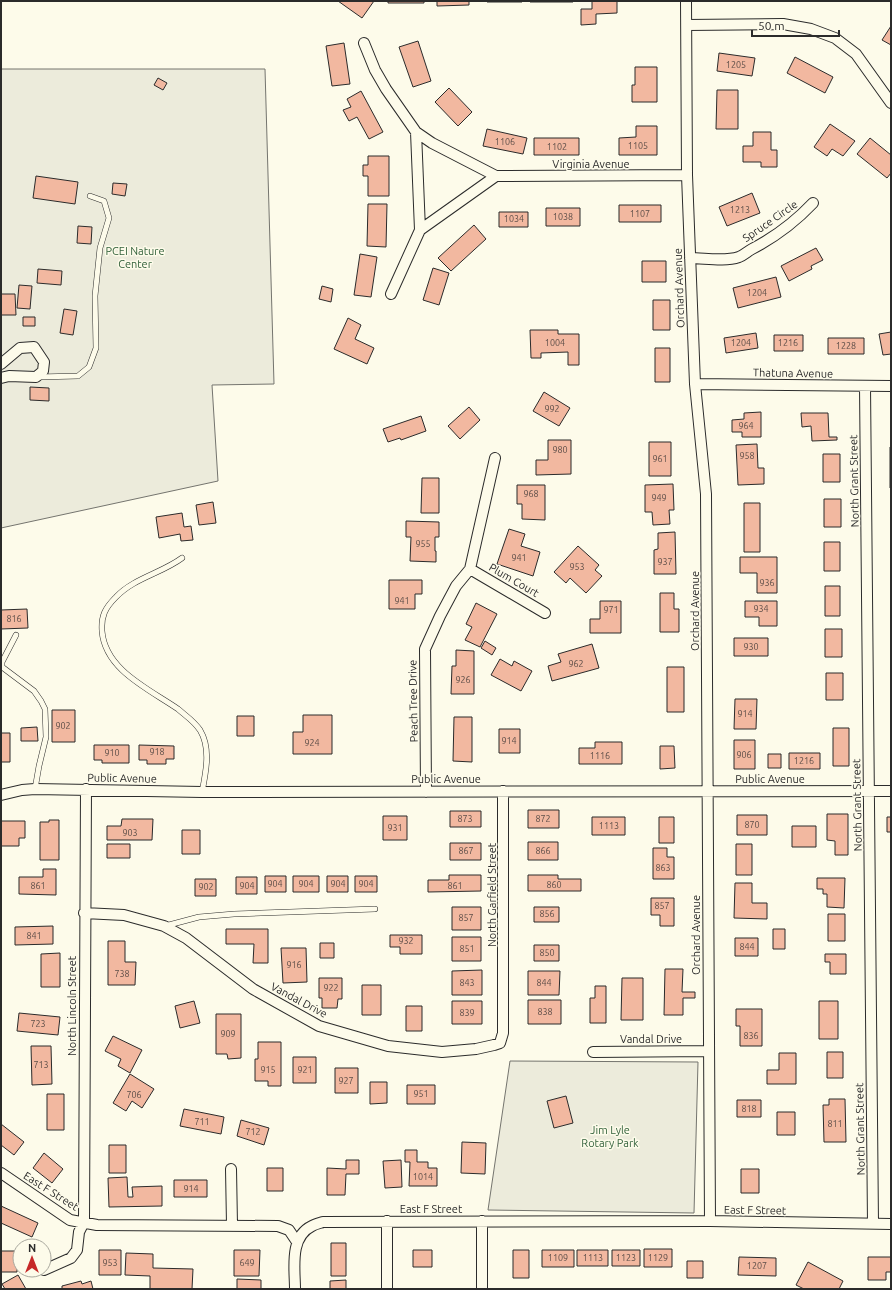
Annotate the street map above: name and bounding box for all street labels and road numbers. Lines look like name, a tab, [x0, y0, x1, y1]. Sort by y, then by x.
street label: Virginia Avenue	[552, 158, 630, 170]
street label: Spruce Circle	[740, 198, 800, 244]
street label: Orchard Avenue	[672, 248, 686, 328]
street label: Thatuna Avenue	[753, 366, 833, 380]
street label: North Grant Street	[847, 434, 861, 527]
street label: Plum Court	[487, 561, 542, 599]
street label: Orchard Avenue	[689, 571, 701, 651]
street label: Peach Tree Drive	[406, 660, 420, 742]
street label: North Grant Street	[850, 758, 864, 851]
street label: Public Avenue	[87, 771, 157, 785]
street label: Public Avenue	[411, 773, 481, 785]
street label: Public Avenue	[735, 773, 805, 785]
street label: North Garfield Street	[486, 842, 498, 947]
street label: Orchard Avenue	[690, 895, 702, 975]
street label: North Lincoln Street	[66, 955, 78, 1056]
street label: Vandal Drive	[269, 980, 329, 1020]
street label: Vandal Drive	[620, 1033, 682, 1045]
street label: North Grant Street	[853, 1082, 867, 1175]
street label: East F Street	[21, 1169, 81, 1213]
street label: East F Street	[400, 1203, 463, 1215]
street label: East F Street	[724, 1203, 787, 1217]

